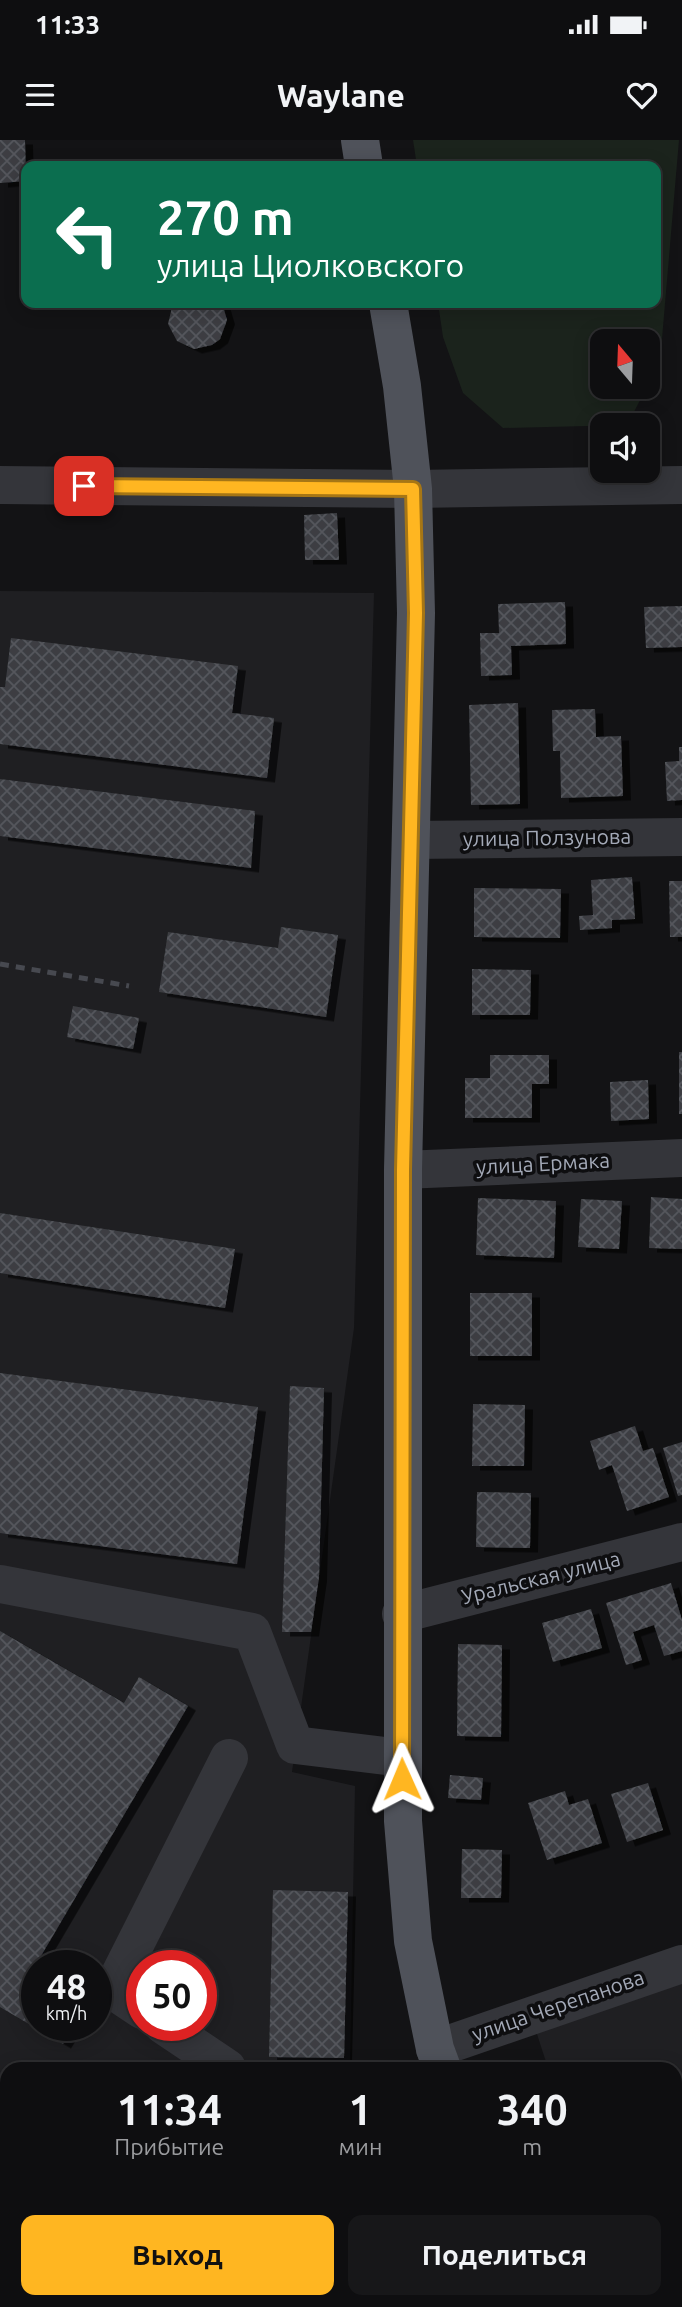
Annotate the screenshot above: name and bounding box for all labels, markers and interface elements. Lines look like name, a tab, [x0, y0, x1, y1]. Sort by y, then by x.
text: 11:33	[35, 10, 100, 39]
icon: menu	[21, 76, 59, 114]
icon: heart	[623, 76, 661, 114]
text: Waylane	[277, 77, 405, 113]
icon: left	[42, 189, 133, 280]
text: 270 m	[157, 189, 294, 244]
text: улица Циолковского	[157, 247, 464, 283]
north arrow	[590, 329, 660, 399]
map controls	[590, 329, 660, 483]
button: sound	[590, 413, 660, 483]
pin	[54, 456, 114, 516]
icon: arrive	[65, 467, 103, 505]
street label: улица Ползунова	[463, 824, 631, 850]
street label: улица Ермака	[475, 1148, 610, 1178]
street label: Уральская улица	[459, 1546, 623, 1608]
position arrow	[365, 1742, 439, 1816]
speed limit sign: 50	[126, 1950, 217, 2041]
street label: улица Черепанова	[468, 1964, 647, 2046]
text: 48	[47, 1966, 86, 2006]
text: km/h	[46, 2003, 87, 2023]
text: 11:34	[117, 2086, 222, 2133]
text: 1	[349, 2086, 372, 2133]
text: 340	[497, 2086, 568, 2133]
text: Прибытие	[114, 2134, 224, 2159]
text: мин	[339, 2134, 382, 2159]
text: m	[522, 2134, 542, 2159]
button: Выход	[21, 2215, 334, 2295]
button: Поделиться	[348, 2215, 661, 2295]

